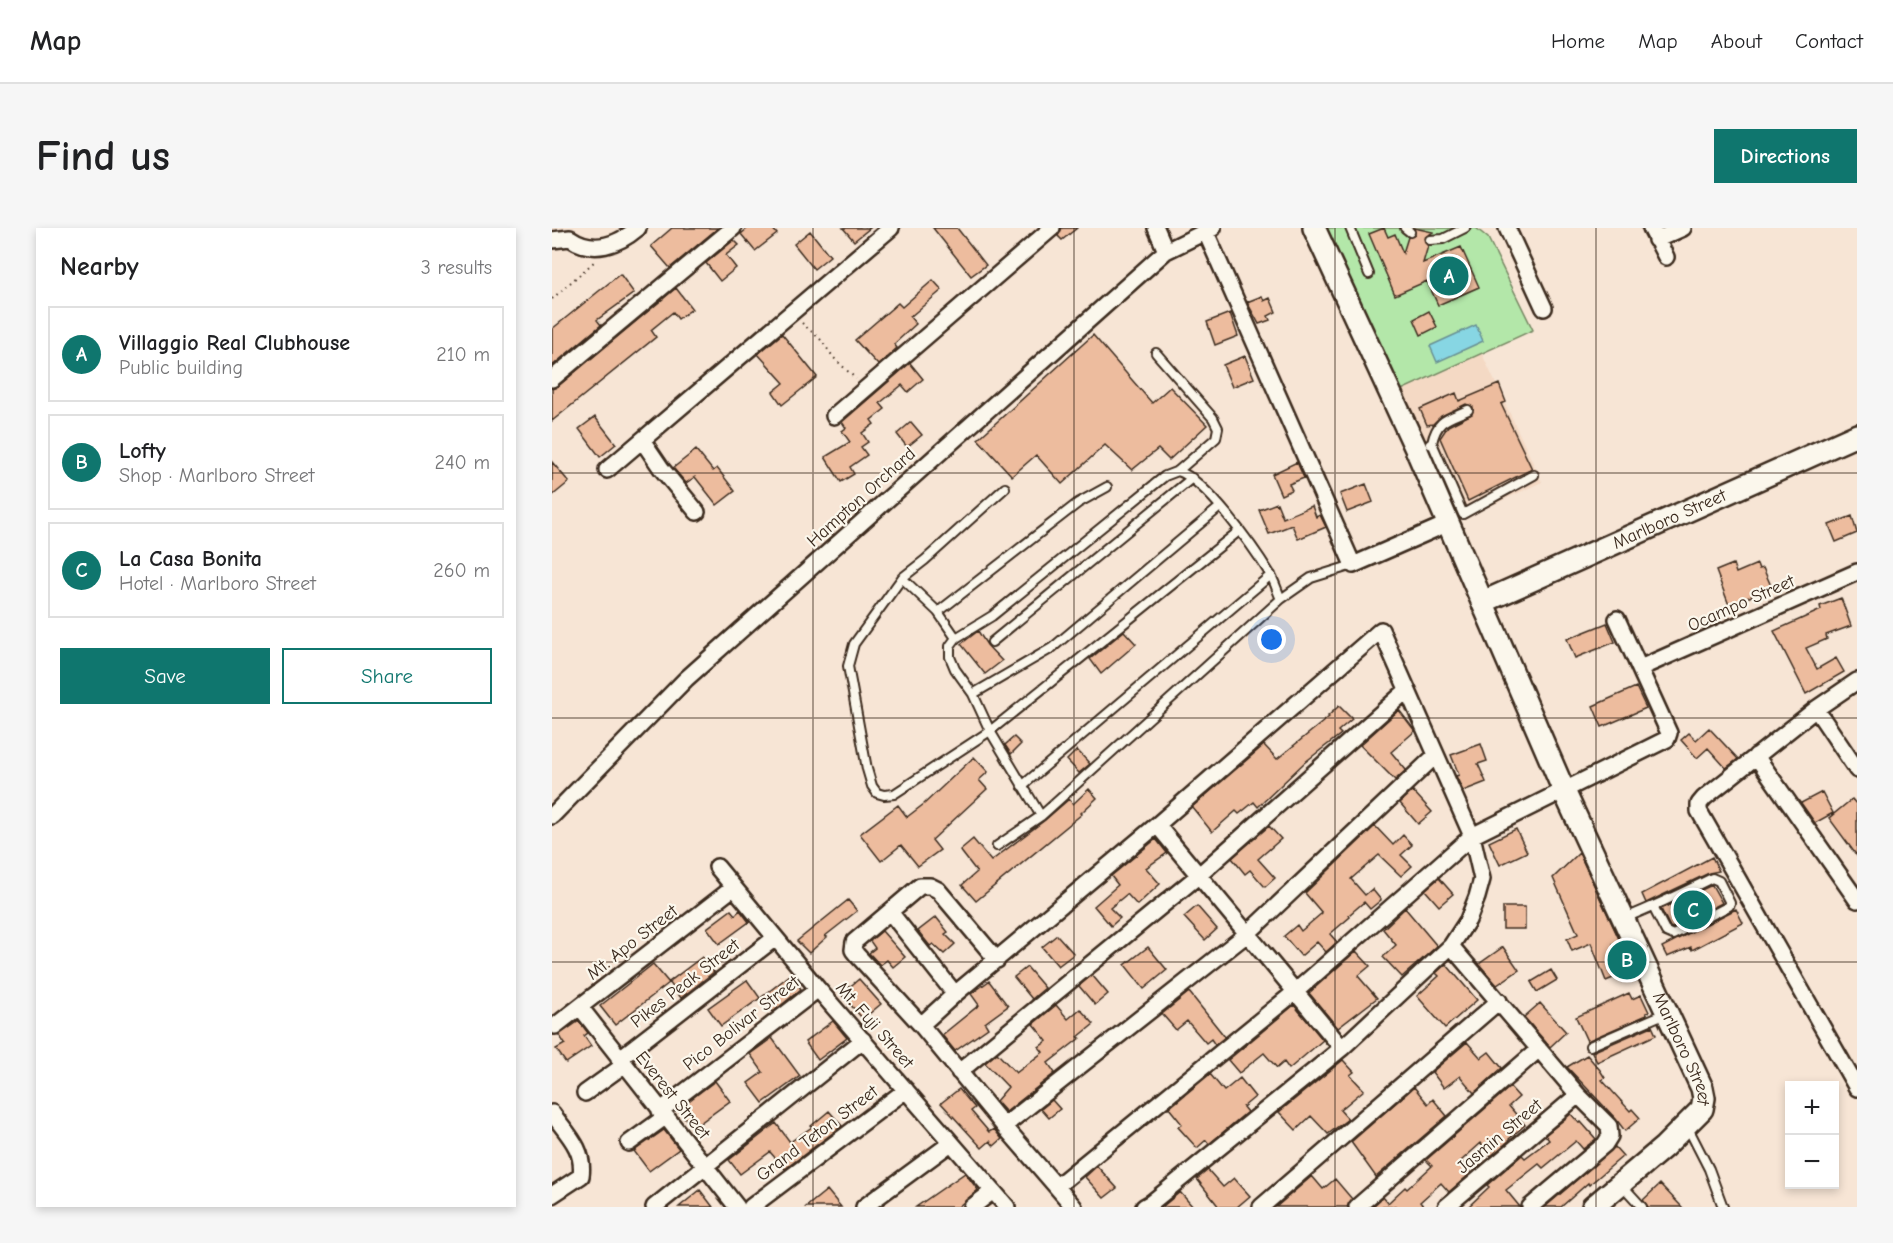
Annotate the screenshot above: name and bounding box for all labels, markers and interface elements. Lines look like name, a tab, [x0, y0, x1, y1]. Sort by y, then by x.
text: Map	[30, 25, 81, 57]
text: Home	[1551, 29, 1605, 53]
text: Map	[1638, 29, 1678, 53]
text: About	[1711, 29, 1762, 53]
text: Contact	[1795, 29, 1863, 53]
button: Directions	[1714, 129, 1857, 183]
text: Find us	[36, 132, 170, 181]
text: Nearby	[60, 252, 139, 282]
pin: A	[1430, 254, 1468, 298]
text: 3 results	[421, 256, 492, 279]
text: Villaggio Real Clubhouse	[119, 330, 350, 356]
text: A	[76, 343, 87, 366]
text: 210 m	[436, 343, 490, 366]
text: Public building	[119, 356, 243, 379]
text: Lofty	[119, 438, 166, 464]
street label: Hampton Orchard	[803, 443, 920, 552]
text: B	[75, 451, 88, 474]
text: 240 m	[435, 451, 490, 474]
text: Shop · Marlboro Street	[119, 464, 314, 487]
street label: Marlboro Street	[1609, 484, 1730, 554]
text: La Casa Bonita	[119, 546, 262, 572]
text: C	[75, 559, 88, 582]
text: 260 m	[433, 559, 490, 582]
street label: Ocampo Street	[1685, 570, 1799, 636]
text: Hotel · Marlboro Street	[119, 572, 316, 595]
your location	[1257, 625, 1286, 654]
button: Save	[60, 648, 270, 704]
button: Share	[282, 648, 492, 704]
pin: C	[1674, 888, 1712, 932]
street label: Mt. Apo Street	[583, 900, 683, 984]
street label: Pikes Peak Street	[627, 934, 745, 1032]
pin: B	[1608, 938, 1646, 982]
street label: Pico Bolivar Street	[679, 971, 804, 1075]
street label: Mt. Fuji Street	[831, 978, 919, 1074]
street label: Marlboro Street	[1648, 989, 1714, 1108]
street label: Everest Street	[631, 1047, 715, 1144]
street label: Grand Teton Street	[752, 1080, 883, 1186]
map controls	[1785, 1081, 1839, 1189]
button: +	[1785, 1081, 1839, 1135]
street label: Jasmin Street	[1452, 1094, 1547, 1178]
button: −	[1785, 1135, 1839, 1189]

